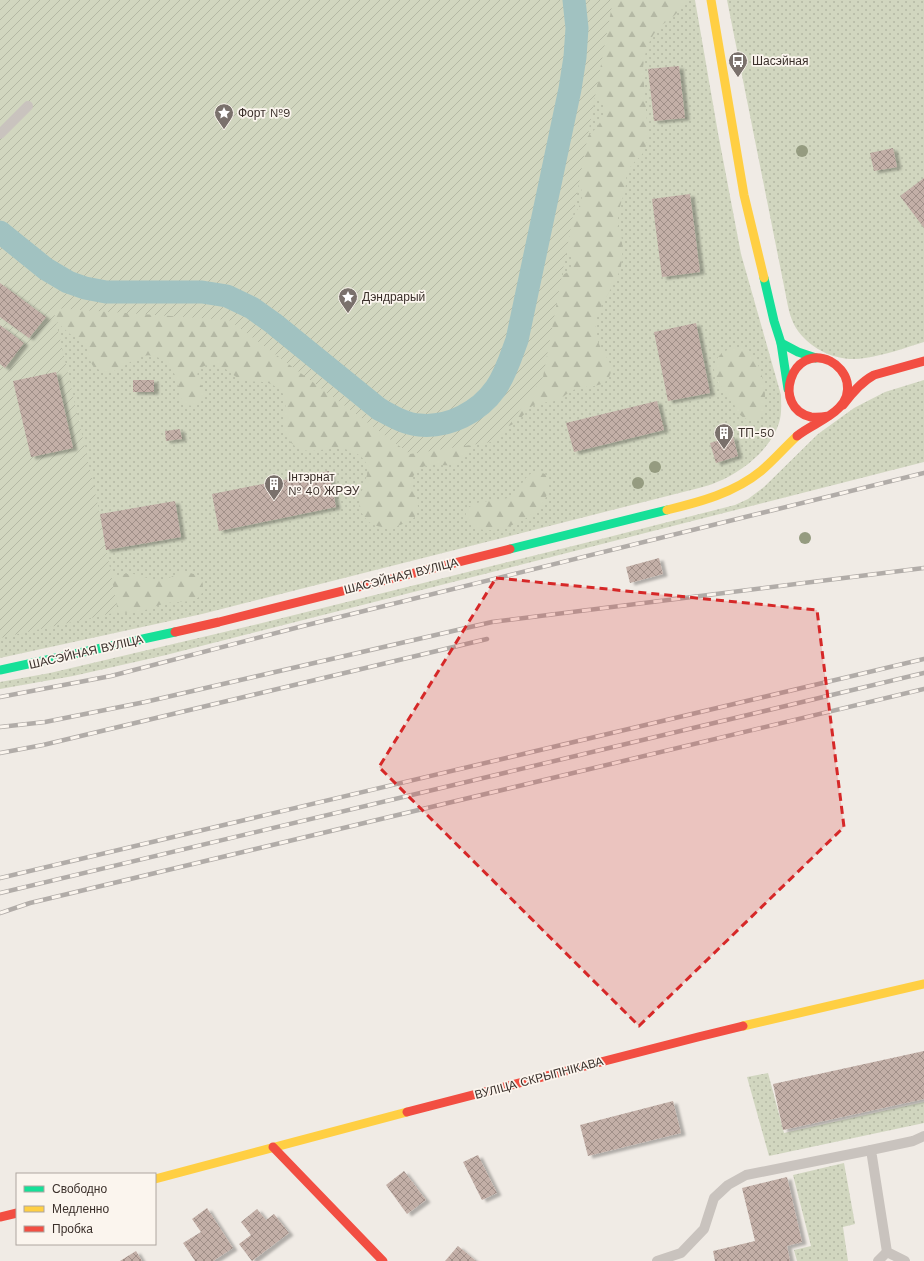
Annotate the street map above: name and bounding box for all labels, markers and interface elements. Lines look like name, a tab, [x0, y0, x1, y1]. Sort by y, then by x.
bus stop icon: Шасэйная	[727, 50, 749, 78]
place label: Шасэйная	[752, 54, 808, 68]
place icon: Форт №9	[213, 102, 235, 130]
place label: Форт №9	[238, 106, 290, 120]
place icon: Дэндрарый	[337, 286, 359, 314]
place label: Дэндрарый	[362, 290, 425, 304]
building icon: ТП-50	[713, 422, 735, 450]
place label: ТП-50	[738, 426, 775, 440]
place label: Інтэрнат № 40 ЖРЭУ	[288, 470, 360, 498]
building icon: Інтэрнат № 40 ЖРЭУ	[263, 473, 285, 501]
street label: ШАСЭЙНАЯ ВУЛІЦА	[342, 554, 459, 597]
street label: ШАСЭЙНАЯ ВУЛІЦА	[27, 631, 145, 672]
street label: ВУЛІЦА СКРЫПНІКАВА	[473, 1054, 605, 1102]
legend	[16, 1173, 156, 1245]
text: Свободно	[52, 1182, 107, 1196]
text: Медленно	[52, 1202, 109, 1216]
text: Пробка	[52, 1222, 93, 1236]

